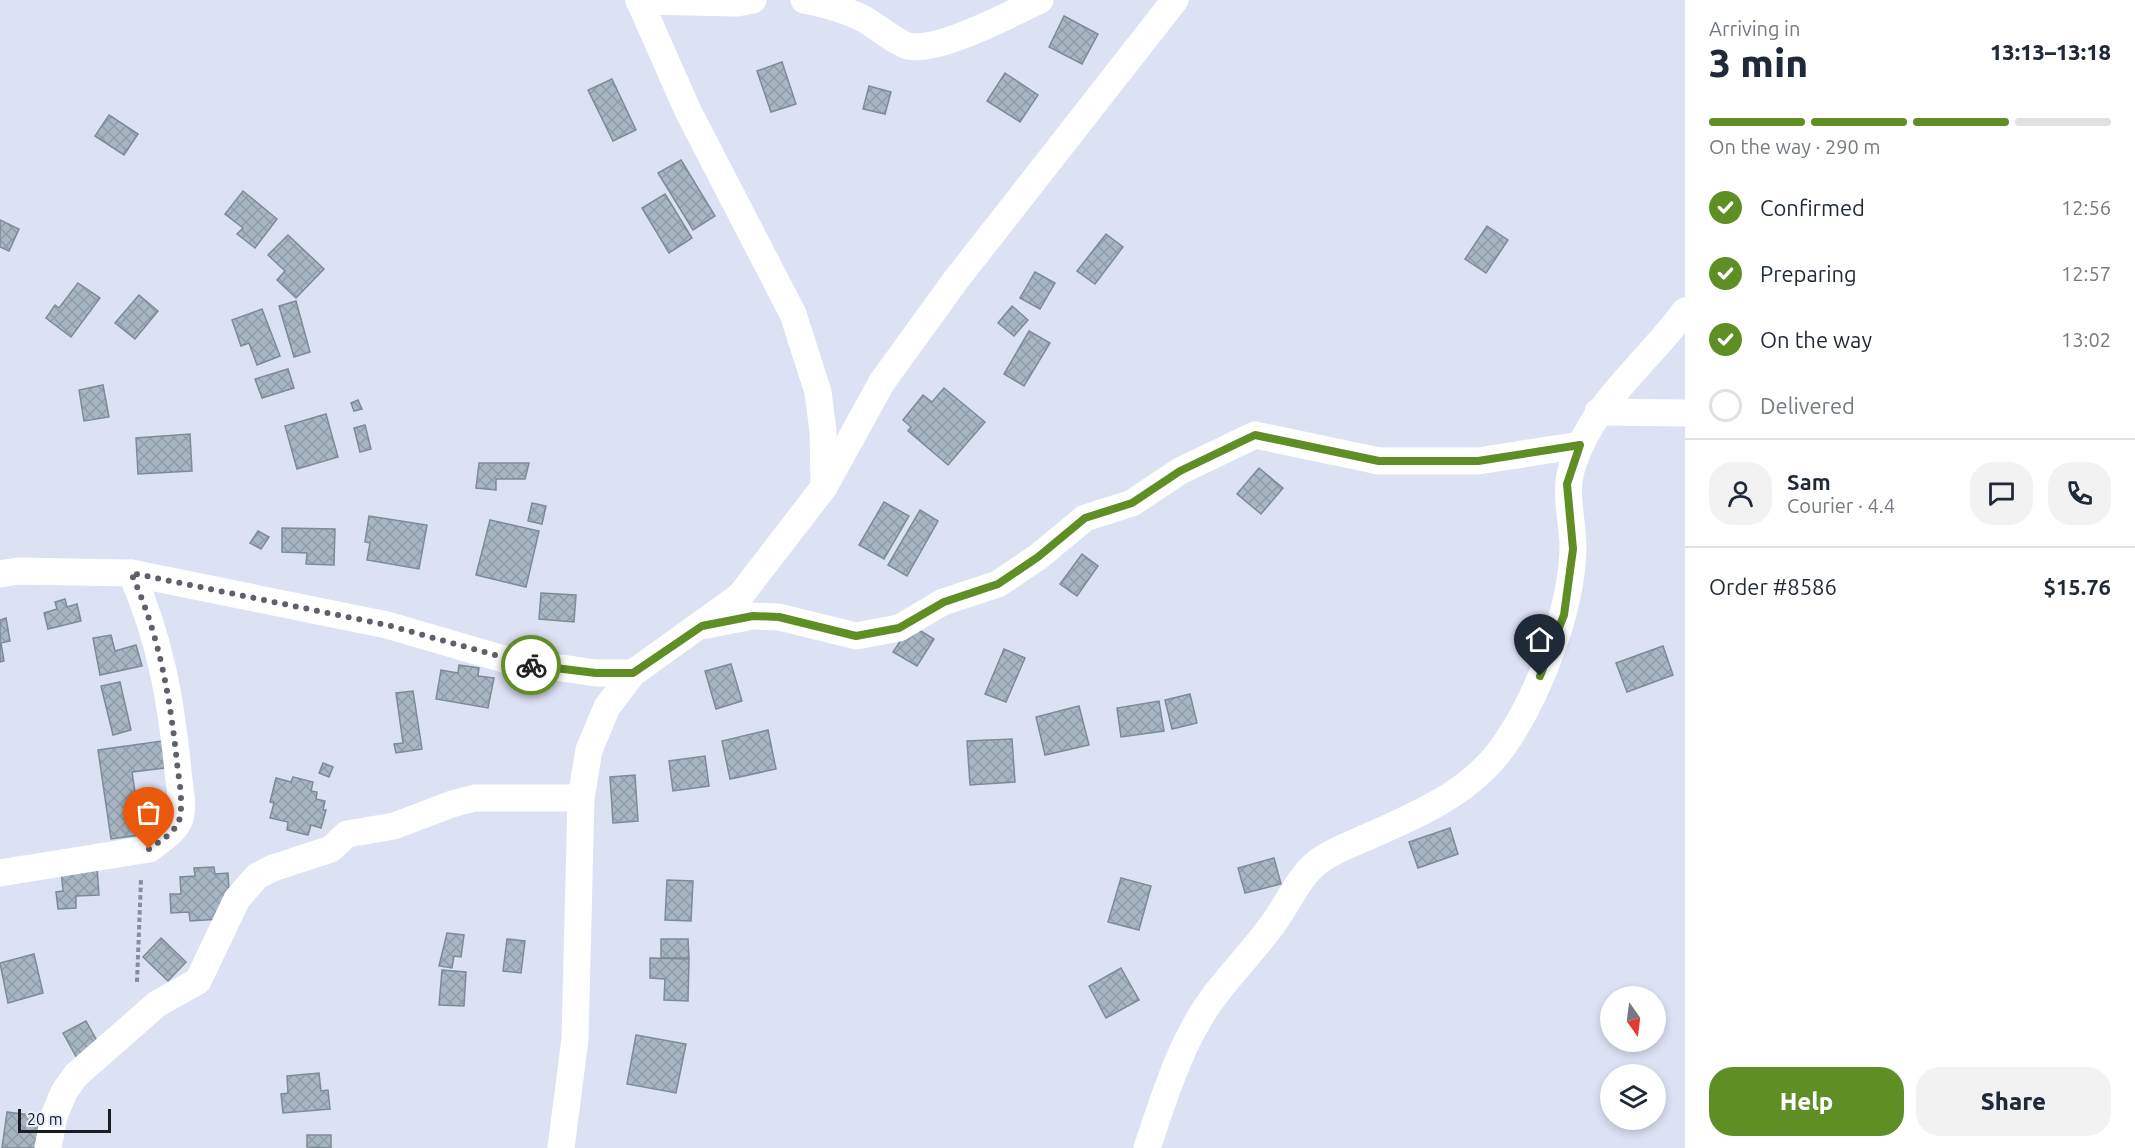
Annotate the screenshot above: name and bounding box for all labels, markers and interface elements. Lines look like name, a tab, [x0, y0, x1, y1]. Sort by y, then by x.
text: Arriving in	[1709, 17, 1800, 40]
text: 13:13–13:18	[1990, 39, 2111, 64]
text: 3 min	[1709, 41, 1808, 84]
text: On the way · 290 m	[1709, 135, 1881, 158]
icon: check	[1709, 191, 1742, 224]
text: Confirmed	[1760, 195, 1865, 220]
text: 12:56	[2061, 196, 2111, 219]
icon: check	[1709, 257, 1742, 290]
text: Preparing	[1760, 261, 1857, 286]
text: 12:57	[2061, 262, 2111, 285]
icon: check	[1709, 323, 1742, 356]
text: On the way	[1760, 327, 1872, 352]
text: 13:02	[2061, 328, 2111, 351]
text: Delivered	[1760, 393, 1855, 418]
button: person	[1709, 462, 1772, 525]
button: chat	[1970, 462, 2033, 525]
button: phone	[2048, 462, 2111, 525]
text: Sam	[1787, 469, 1831, 494]
text: Courier · 4.4	[1787, 494, 1895, 517]
text: Order #8586	[1709, 574, 1837, 599]
text: $15.76	[2044, 574, 2111, 599]
pin	[1514, 614, 1565, 676]
icon: home	[1523, 623, 1556, 656]
courier	[501, 635, 561, 695]
icon: bike	[515, 649, 548, 682]
pin	[123, 787, 174, 849]
icon: bag	[132, 796, 165, 829]
north arrow	[1600, 986, 1666, 1052]
map controls	[1600, 986, 1666, 1130]
button: layers	[1600, 1064, 1666, 1130]
button: Help	[1709, 1067, 1904, 1136]
button: Share	[1916, 1067, 2111, 1136]
scale bar	[18, 1106, 111, 1134]
text: 20 m	[27, 1110, 63, 1128]

